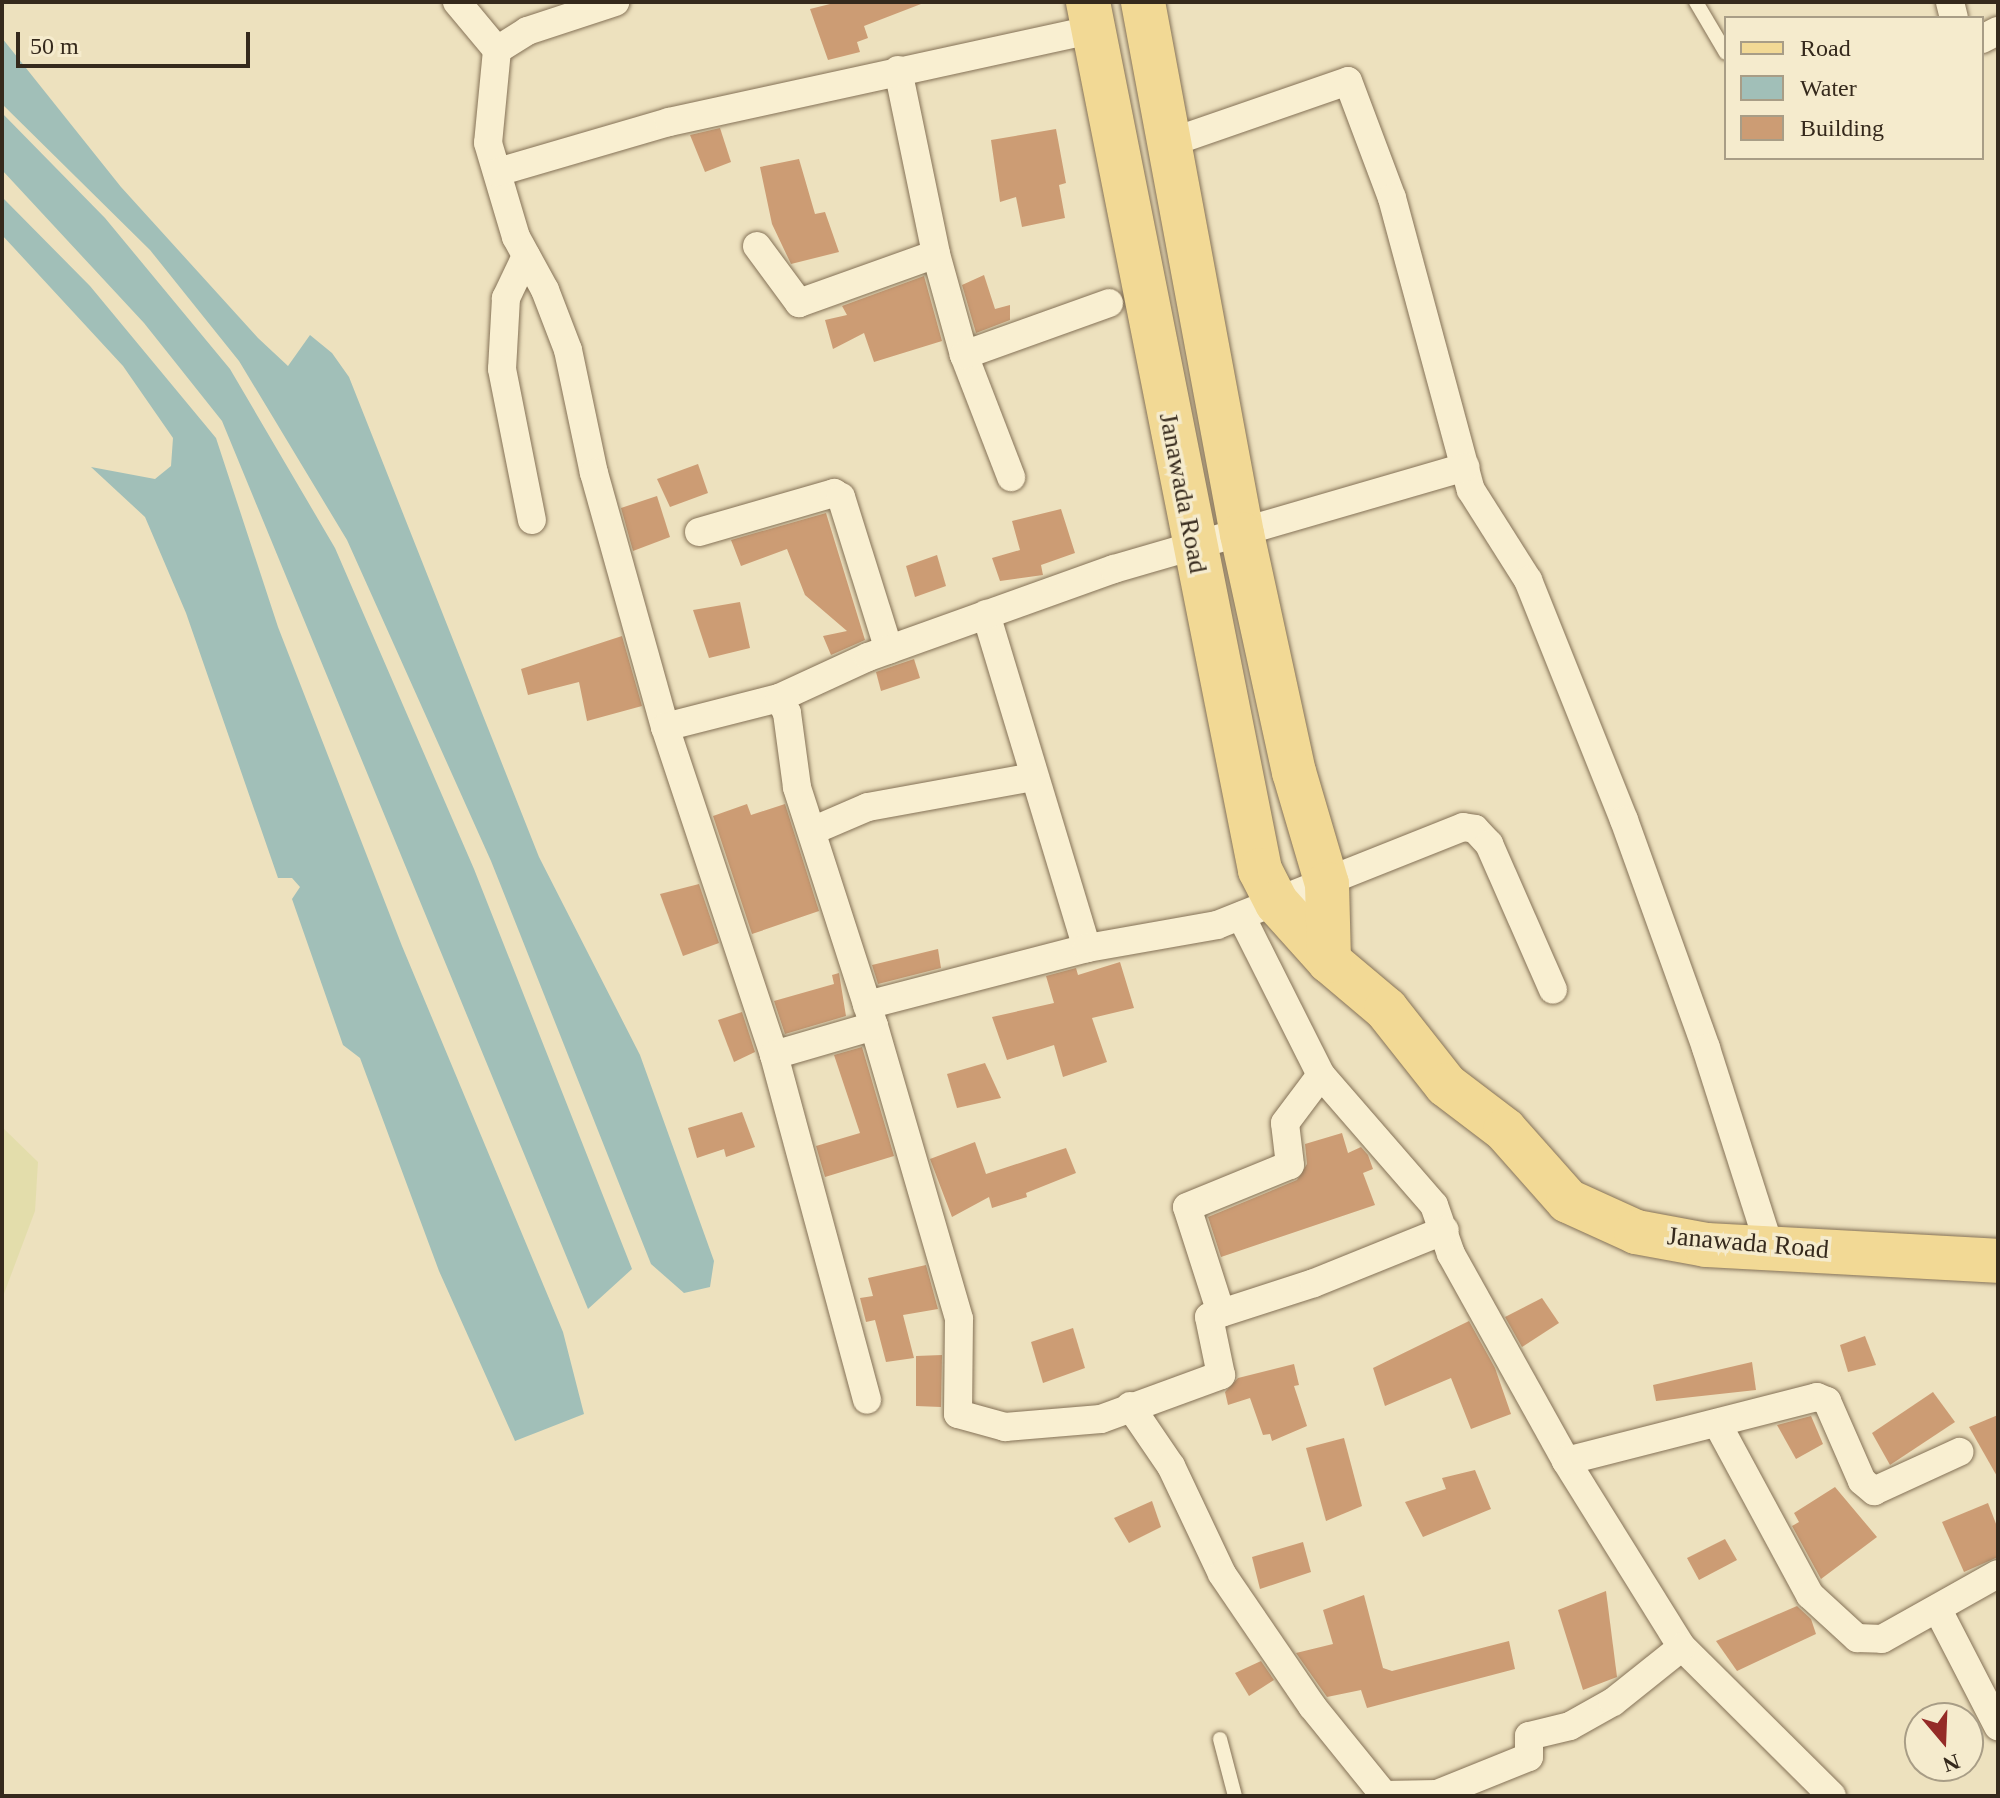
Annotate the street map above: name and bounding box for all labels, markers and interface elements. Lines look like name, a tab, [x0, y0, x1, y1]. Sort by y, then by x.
scale bar	[20, 16, 254, 66]
legend	[1724, 16, 1984, 160]
text: 50 m	[30, 33, 79, 59]
text: Road	[1800, 35, 1851, 61]
text: Water	[1800, 75, 1857, 101]
text: Building	[1800, 115, 1884, 141]
street label: Janawada Road	[1152, 410, 1214, 576]
street label: Janawada Road	[1666, 1220, 1830, 1266]
north arrow	[1904, 1702, 1984, 1782]
text: N	[1940, 1749, 1963, 1778]

